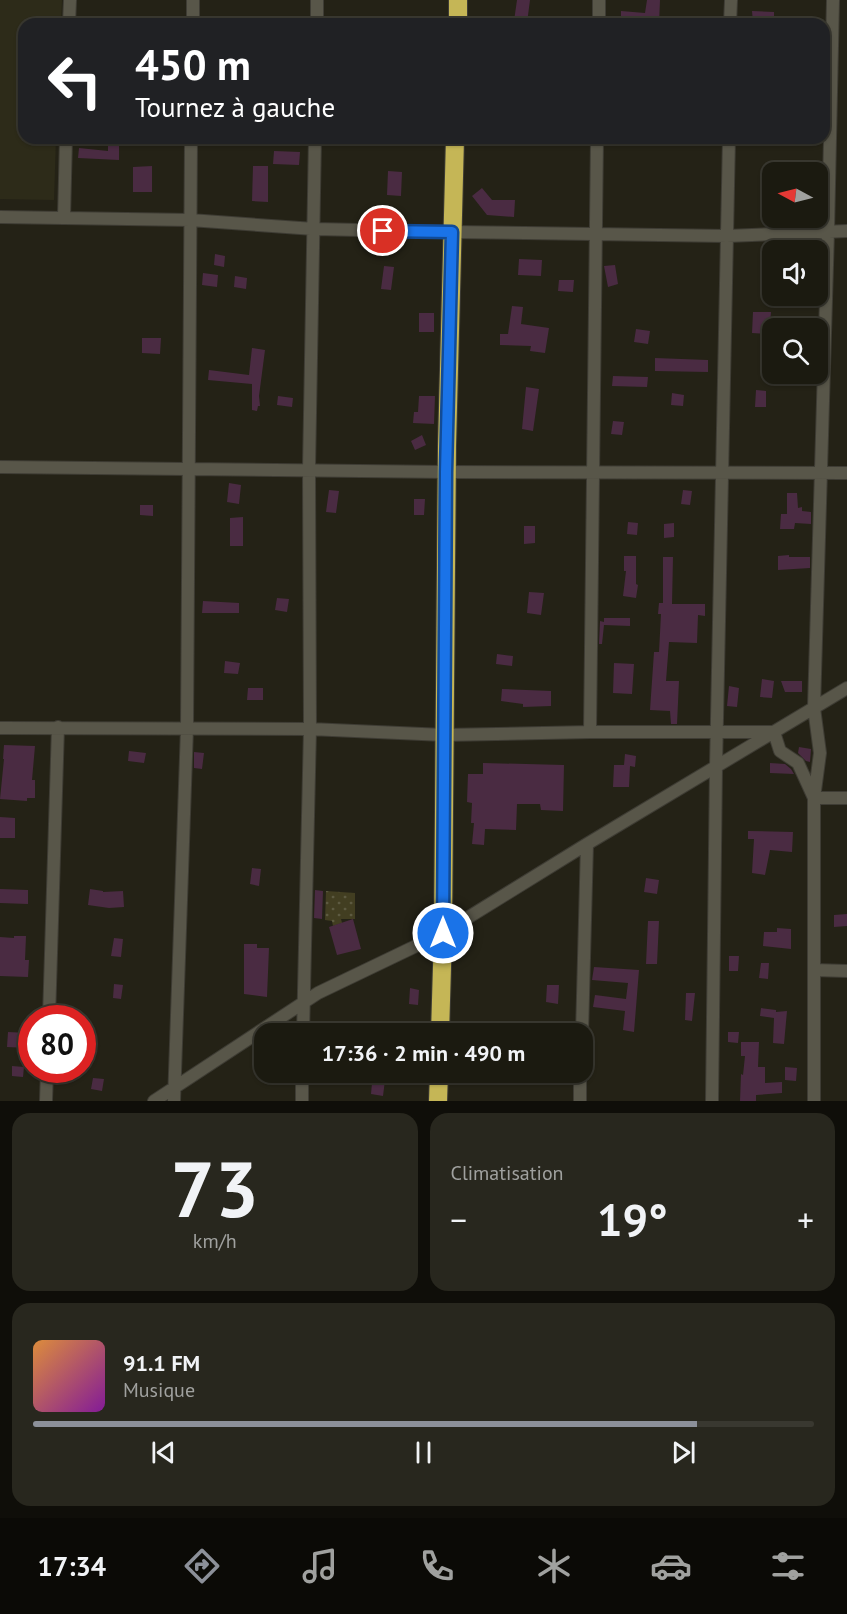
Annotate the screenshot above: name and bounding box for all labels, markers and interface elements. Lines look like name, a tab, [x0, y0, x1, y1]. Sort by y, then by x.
text: 450 m	[135, 37, 251, 92]
icon: left	[36, 42, 114, 120]
text: Tournez à gauche	[135, 90, 335, 124]
north arrow	[762, 162, 828, 228]
map controls	[762, 162, 828, 384]
pin	[357, 205, 408, 256]
icon: arrive	[366, 214, 399, 247]
button: sound	[762, 240, 828, 306]
button: search	[762, 318, 828, 384]
position arrow	[411, 901, 475, 965]
speed limit sign: 80	[18, 1005, 96, 1083]
text: 17:36 · 2 min · 490 m	[322, 1039, 525, 1067]
text: 73	[171, 1138, 259, 1239]
text: Climatisation	[451, 1160, 564, 1186]
text: 19°	[597, 1190, 668, 1248]
text: −	[451, 1198, 467, 1241]
text: +	[797, 1198, 814, 1241]
text: km/h	[193, 1228, 237, 1254]
text: 91.1 FM	[123, 1349, 200, 1377]
text: Musique	[123, 1377, 195, 1403]
icon: previous	[147, 1436, 180, 1469]
icon: pause	[407, 1436, 440, 1469]
icon: next	[667, 1436, 700, 1469]
icon: directions	[181, 1545, 223, 1587]
icon: music	[299, 1545, 341, 1587]
icon: phone	[416, 1545, 458, 1587]
icon: climate	[533, 1545, 575, 1587]
icon: car	[650, 1545, 692, 1587]
icon: filters	[767, 1545, 809, 1587]
text: 17:34	[38, 1549, 106, 1583]

